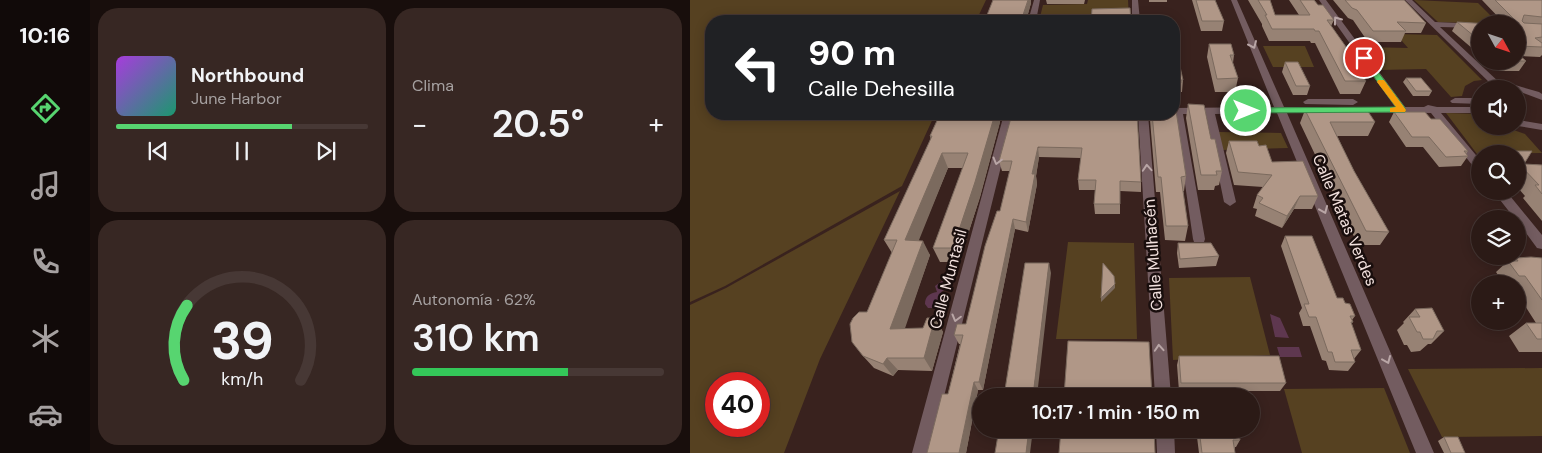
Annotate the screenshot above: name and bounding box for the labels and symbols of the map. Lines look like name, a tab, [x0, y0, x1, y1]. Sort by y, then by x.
north arrow	[1471, 15, 1526, 70]
one-way arrow	[1334, 17, 1342, 26]
pin	[1343, 37, 1385, 79]
one-way arrow	[1247, 40, 1258, 49]
position arrow	[1219, 84, 1271, 136]
street label: Calle Matas Verdes	[1308, 151, 1382, 289]
one-way arrow	[992, 156, 1003, 165]
one-way arrow	[1142, 164, 1153, 172]
street label: Calle Mulhacén	[1139, 198, 1167, 312]
one-way arrow	[1317, 205, 1328, 214]
street label: Calle Muntasil	[925, 227, 971, 331]
one-way arrow	[951, 314, 962, 323]
one-way arrow	[1154, 343, 1165, 351]
one-way arrow	[1380, 355, 1391, 364]
speed limit sign: 40	[705, 372, 770, 437]

